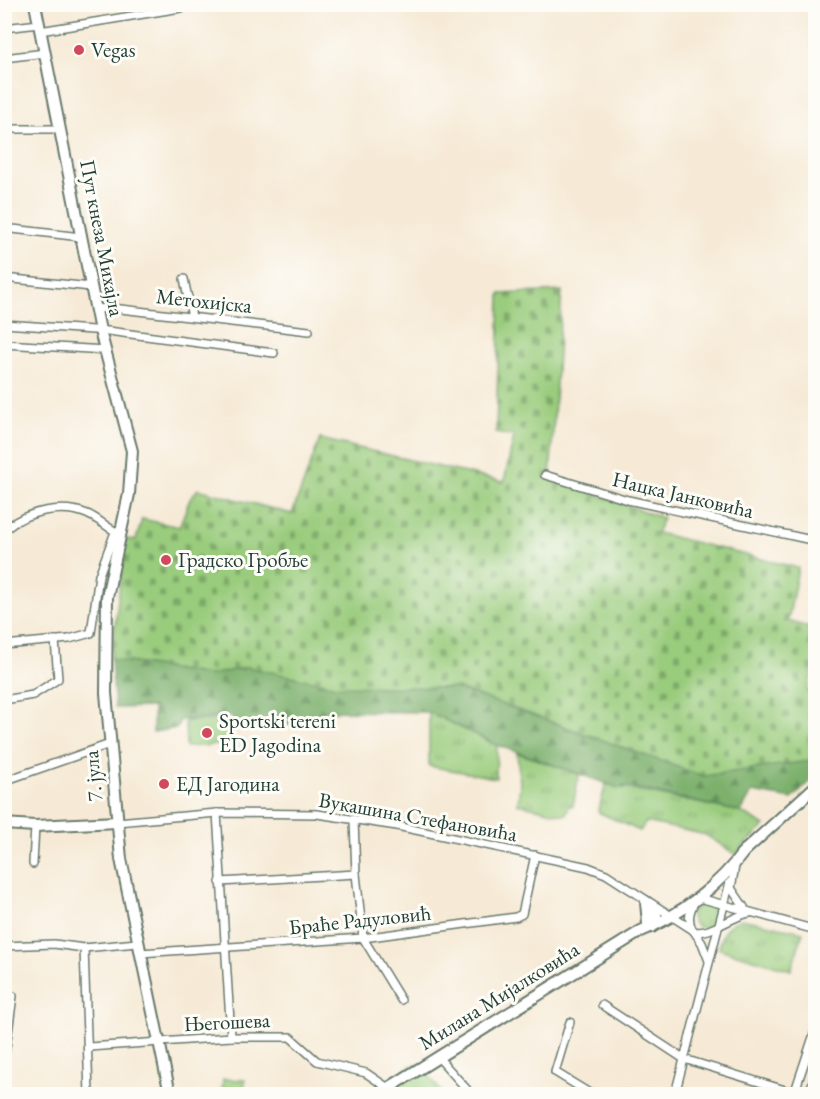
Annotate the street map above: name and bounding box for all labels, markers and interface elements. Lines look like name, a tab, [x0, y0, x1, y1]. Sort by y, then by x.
place label: Vegas	[91, 36, 136, 63]
marker: Vegas	[72, 43, 86, 57]
street label: Пут кнеза Михајла	[74, 157, 131, 319]
street label: Метохијска	[155, 282, 254, 319]
street label: Нацка Јанковића	[610, 465, 757, 524]
place label: Градско Гробље	[178, 546, 308, 573]
marker: Градско Гробље	[159, 553, 173, 567]
place label: Sportski tereni ED Jagodina	[219, 707, 336, 758]
marker: Sportski tereni ED Jagodina	[200, 726, 214, 740]
street label: 7. јула	[77, 749, 108, 803]
place label: ЕД Јагодина	[176, 770, 280, 797]
marker: ЕД Јагодина	[157, 777, 171, 791]
street label: Вукашина Стефановића	[317, 786, 520, 847]
street label: Браће Радуловић	[287, 899, 433, 940]
street label: Милана Мијалковића	[413, 935, 585, 1056]
street label: Његошева	[183, 1006, 271, 1037]

